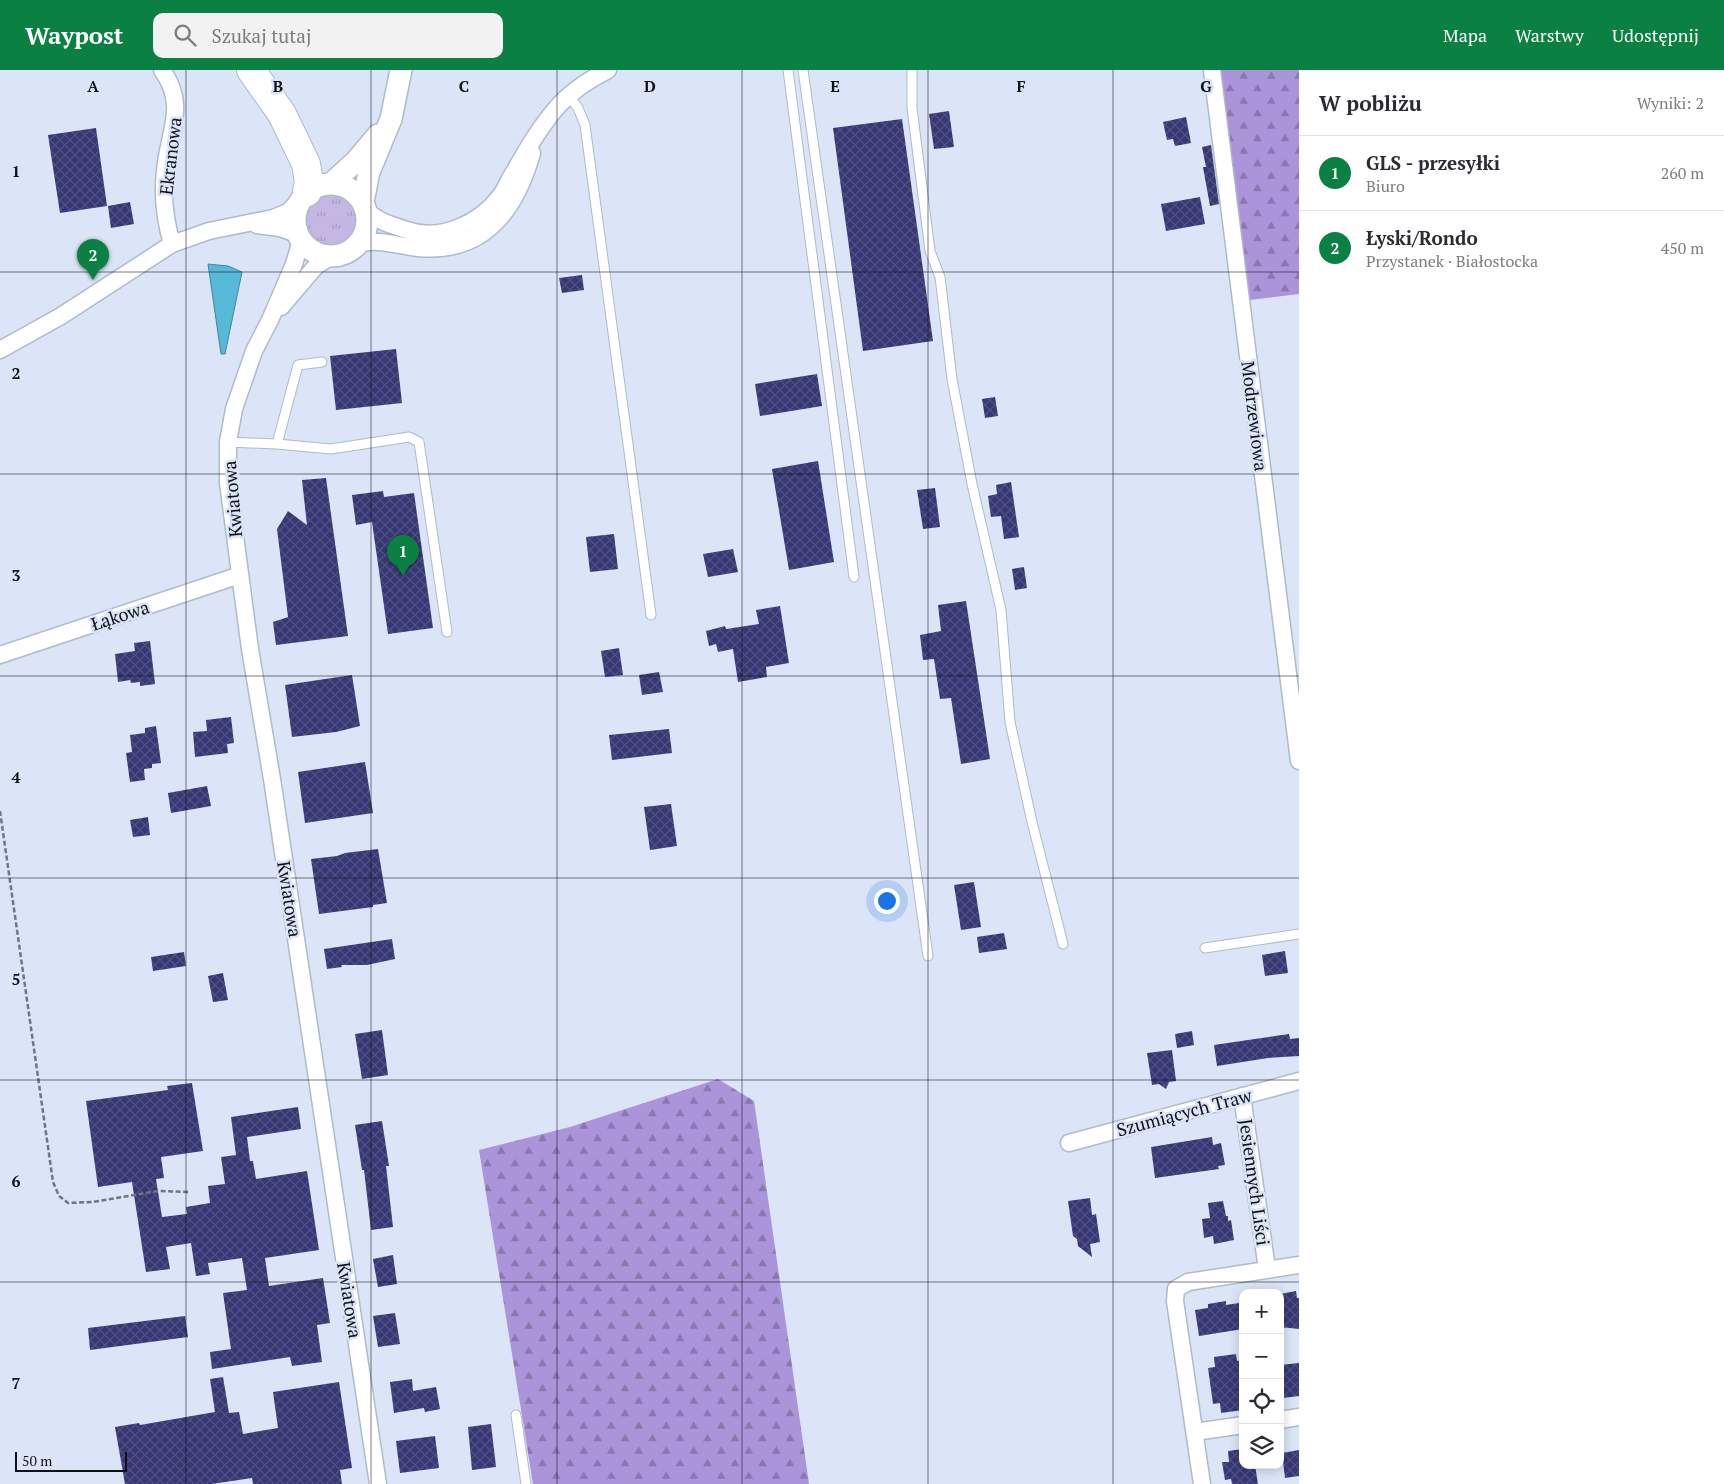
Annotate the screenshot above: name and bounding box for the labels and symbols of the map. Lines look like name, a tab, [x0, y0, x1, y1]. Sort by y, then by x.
text: A	[87, 75, 99, 97]
text: B	[273, 75, 283, 97]
text: C	[459, 75, 469, 97]
text: D	[644, 75, 656, 97]
text: E	[830, 75, 840, 97]
text: F	[1016, 75, 1026, 97]
text: G	[1200, 75, 1212, 97]
street label: Ekranowa	[153, 116, 187, 196]
text: 1	[11, 160, 21, 182]
pin: 2	[77, 239, 109, 280]
street label: Modrzewiowa	[1236, 360, 1274, 472]
text: 2	[11, 362, 21, 384]
street label: Kwiatowa	[217, 460, 247, 538]
pin: 1	[387, 535, 419, 576]
text: 3	[11, 564, 21, 586]
street label: Łąkowa	[88, 594, 152, 636]
text: 4	[11, 766, 21, 788]
street label: Kwiatowa	[272, 859, 308, 939]
your location	[874, 888, 900, 914]
text: 5	[11, 968, 21, 990]
street label: Szumiących Traw	[1114, 1082, 1255, 1142]
street label: Jesiennych Liści	[1234, 1117, 1276, 1247]
text: 6	[11, 1170, 21, 1192]
street label: Kwiatowa	[332, 1260, 368, 1340]
text: 7	[11, 1372, 21, 1394]
scale bar	[15, 1449, 128, 1472]

